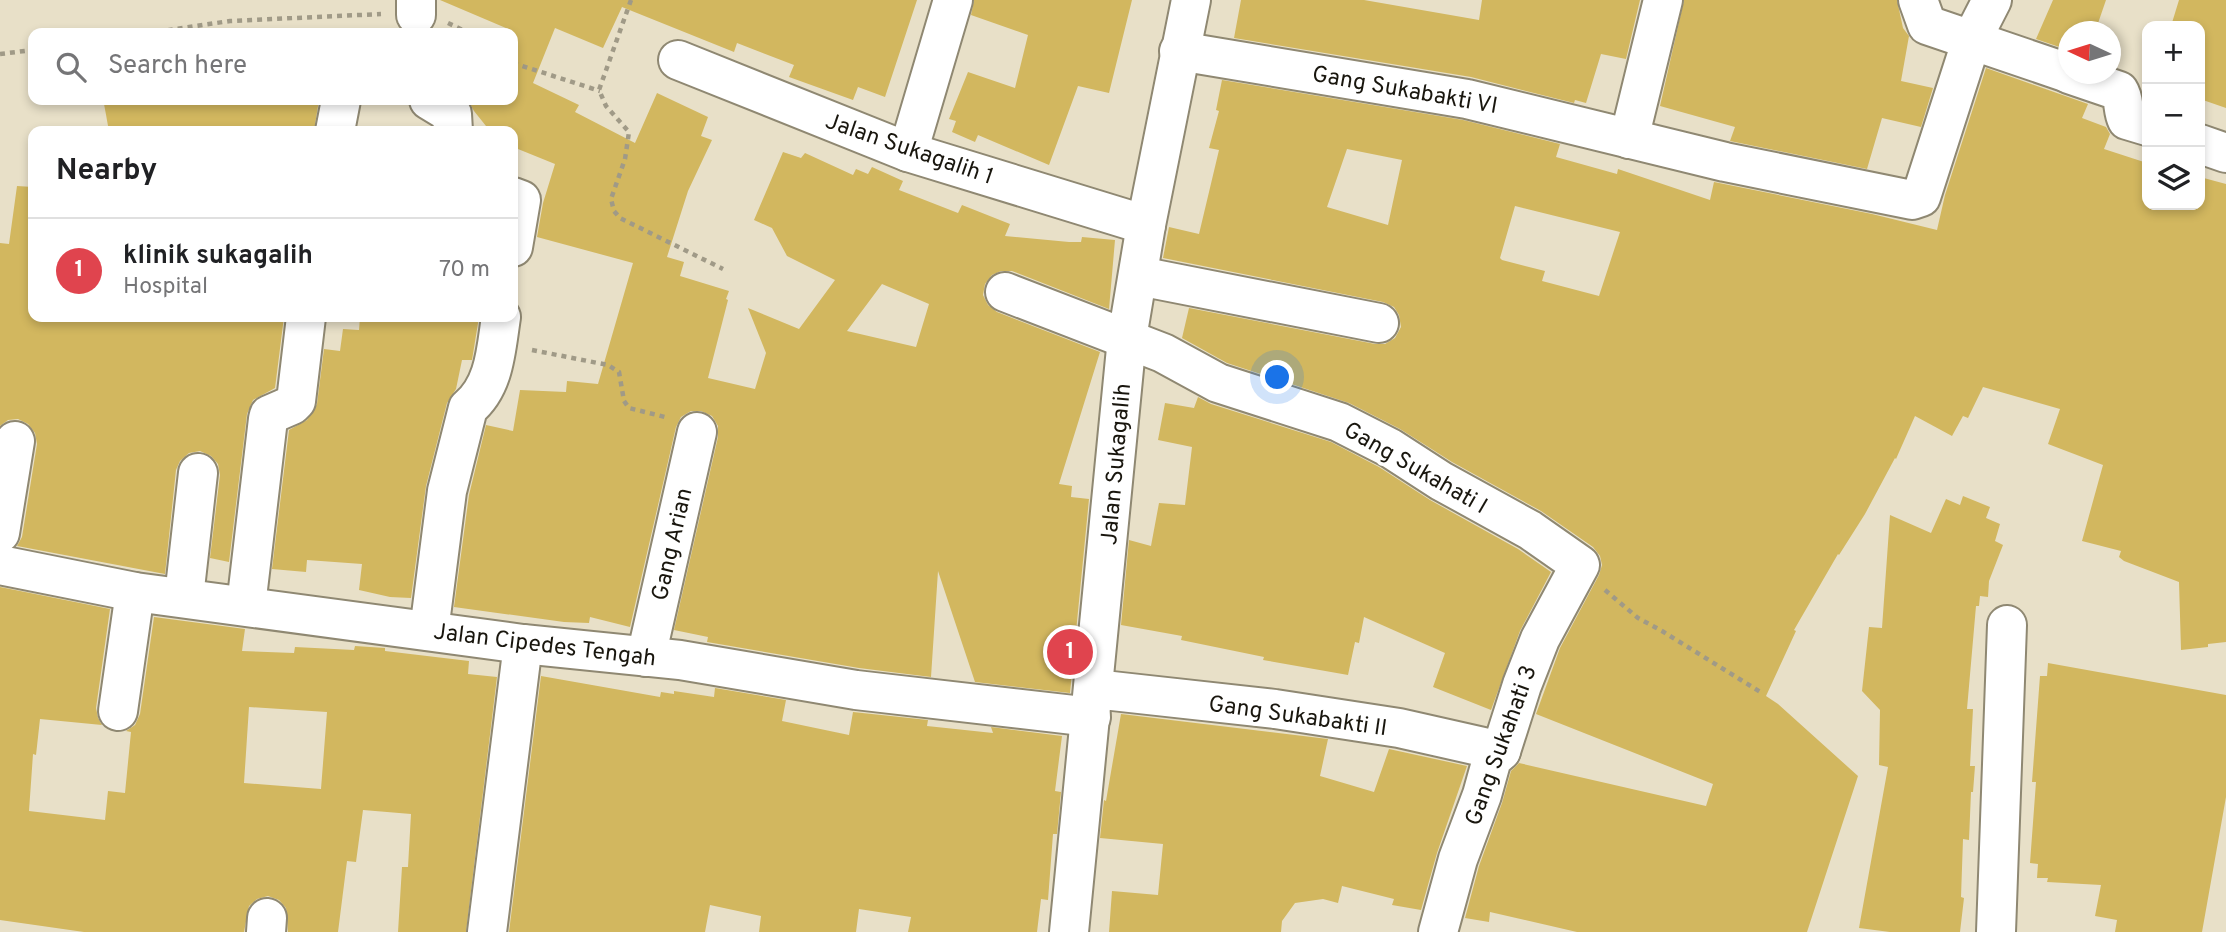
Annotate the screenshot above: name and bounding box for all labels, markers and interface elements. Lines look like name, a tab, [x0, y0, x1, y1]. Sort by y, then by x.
north arrow	[2058, 21, 2121, 84]
map controls	[2142, 21, 2205, 210]
button: +	[2142, 21, 2205, 84]
search box	[28, 28, 518, 105]
icon: search	[52, 48, 90, 86]
text: Search here	[108, 50, 247, 83]
street label: Gang Sukabakti VI	[1310, 61, 1500, 122]
button: −	[2142, 84, 2205, 147]
street label: Jalan Sukagalih 1	[821, 108, 997, 193]
button: layers	[2142, 147, 2205, 210]
text: Nearby	[56, 153, 157, 190]
text: klinik sukagalih	[123, 240, 313, 273]
text: 1	[74, 256, 84, 285]
text: 70 m	[439, 256, 490, 285]
text: Hospital	[123, 273, 208, 302]
your location	[1260, 360, 1294, 394]
street label: Jalan Sukagalih	[1096, 382, 1139, 546]
street label: Gang Sukahati I	[1338, 416, 1492, 522]
street label: Gang Arian	[646, 485, 700, 604]
street label: Jalan Cipedes Tengah	[432, 618, 658, 675]
pin: 1	[1047, 626, 1093, 678]
street label: Gang Sukahati 3	[1460, 662, 1545, 830]
street label: Gang Sukabakti II	[1206, 691, 1389, 744]

